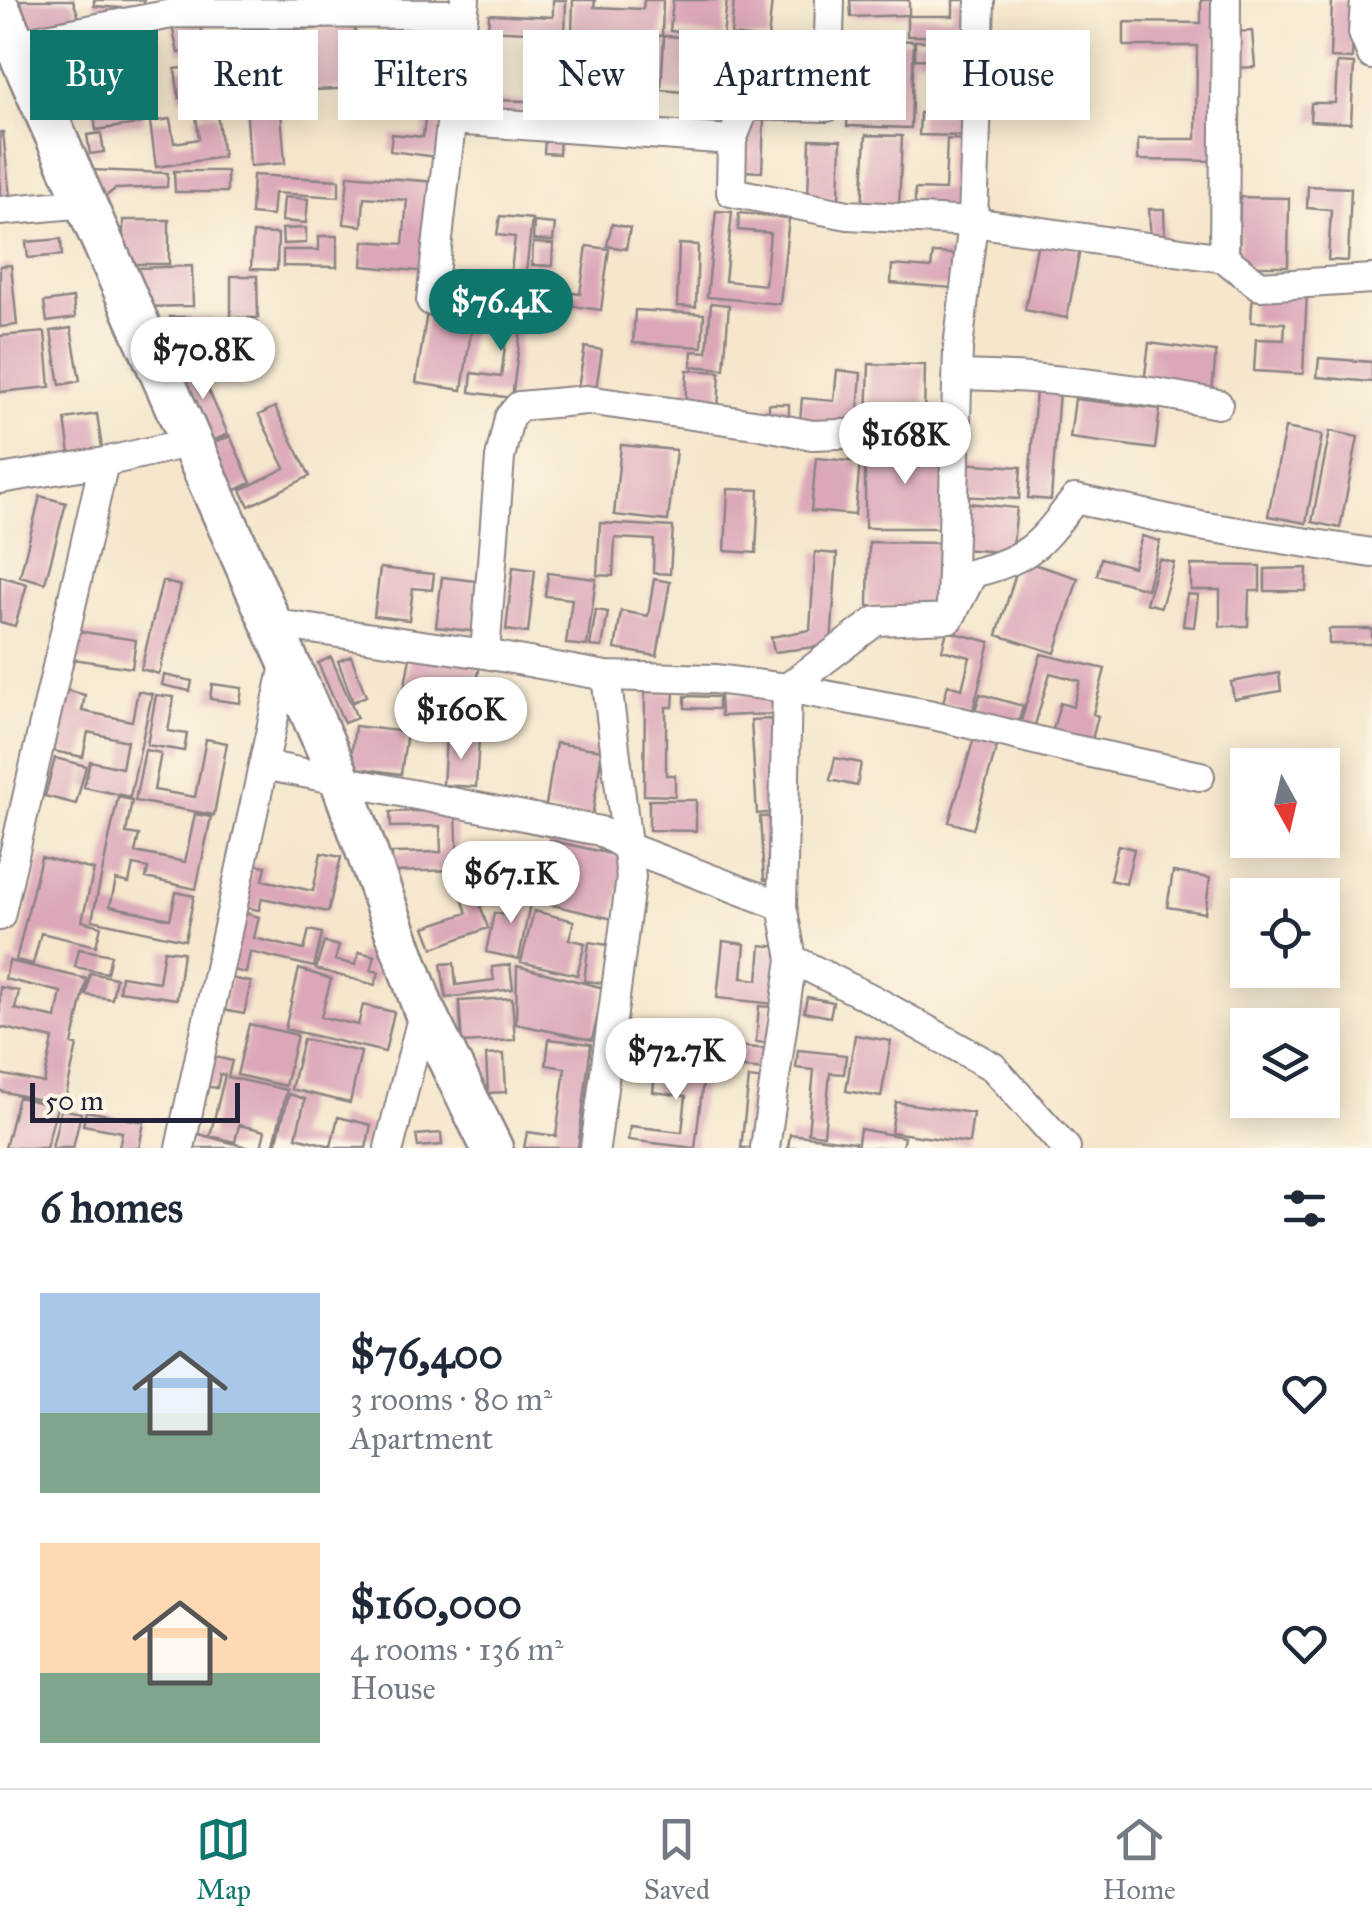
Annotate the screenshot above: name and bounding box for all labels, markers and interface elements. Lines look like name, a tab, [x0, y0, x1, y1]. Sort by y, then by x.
chip: Buy	[30, 30, 158, 120]
chip: Rent	[178, 30, 318, 120]
chip: Filters	[338, 30, 503, 120]
chip: New	[523, 30, 659, 120]
chip: Apartment	[679, 30, 906, 120]
chip: House	[926, 30, 1090, 120]
pin: $76.4K	[420, 269, 582, 354]
text: $76.4K	[451, 282, 551, 321]
pin: $70.8K	[122, 317, 284, 402]
text: $70.8K	[152, 330, 254, 369]
pin: $168K	[835, 402, 975, 487]
text: $168K	[861, 415, 949, 454]
pin: $160K	[391, 677, 531, 762]
text: $160K	[416, 690, 506, 729]
north arrow	[1230, 748, 1340, 858]
map controls	[1230, 748, 1340, 1118]
pin: $67.1K	[430, 841, 592, 926]
text: $67.1K	[464, 854, 558, 893]
button: locate	[1230, 878, 1340, 988]
button: layers	[1230, 1008, 1340, 1118]
pin: $72.7K	[595, 1018, 757, 1103]
text: $72.7K	[627, 1031, 725, 1070]
scale bar	[30, 1078, 240, 1122]
text: 50 m	[45, 1083, 104, 1118]
icon: filters	[1277, 1181, 1332, 1236]
text: 6 homes	[40, 1182, 183, 1234]
text: $76,400	[350, 1328, 503, 1380]
icon: home	[120, 1333, 240, 1453]
icon: heart	[1277, 1366, 1332, 1421]
text: 3 rooms · 80 m²	[350, 1380, 552, 1419]
text: Apartment	[350, 1419, 493, 1458]
text: $160,000	[350, 1578, 522, 1630]
icon: home	[120, 1583, 240, 1703]
icon: heart	[1277, 1616, 1332, 1671]
text: 4 rooms · 136 m²	[350, 1630, 563, 1669]
text: House	[350, 1669, 436, 1708]
tab: Map	[196, 1812, 251, 1907]
tab: Saved	[644, 1812, 710, 1907]
tab: Home	[1103, 1812, 1176, 1907]

